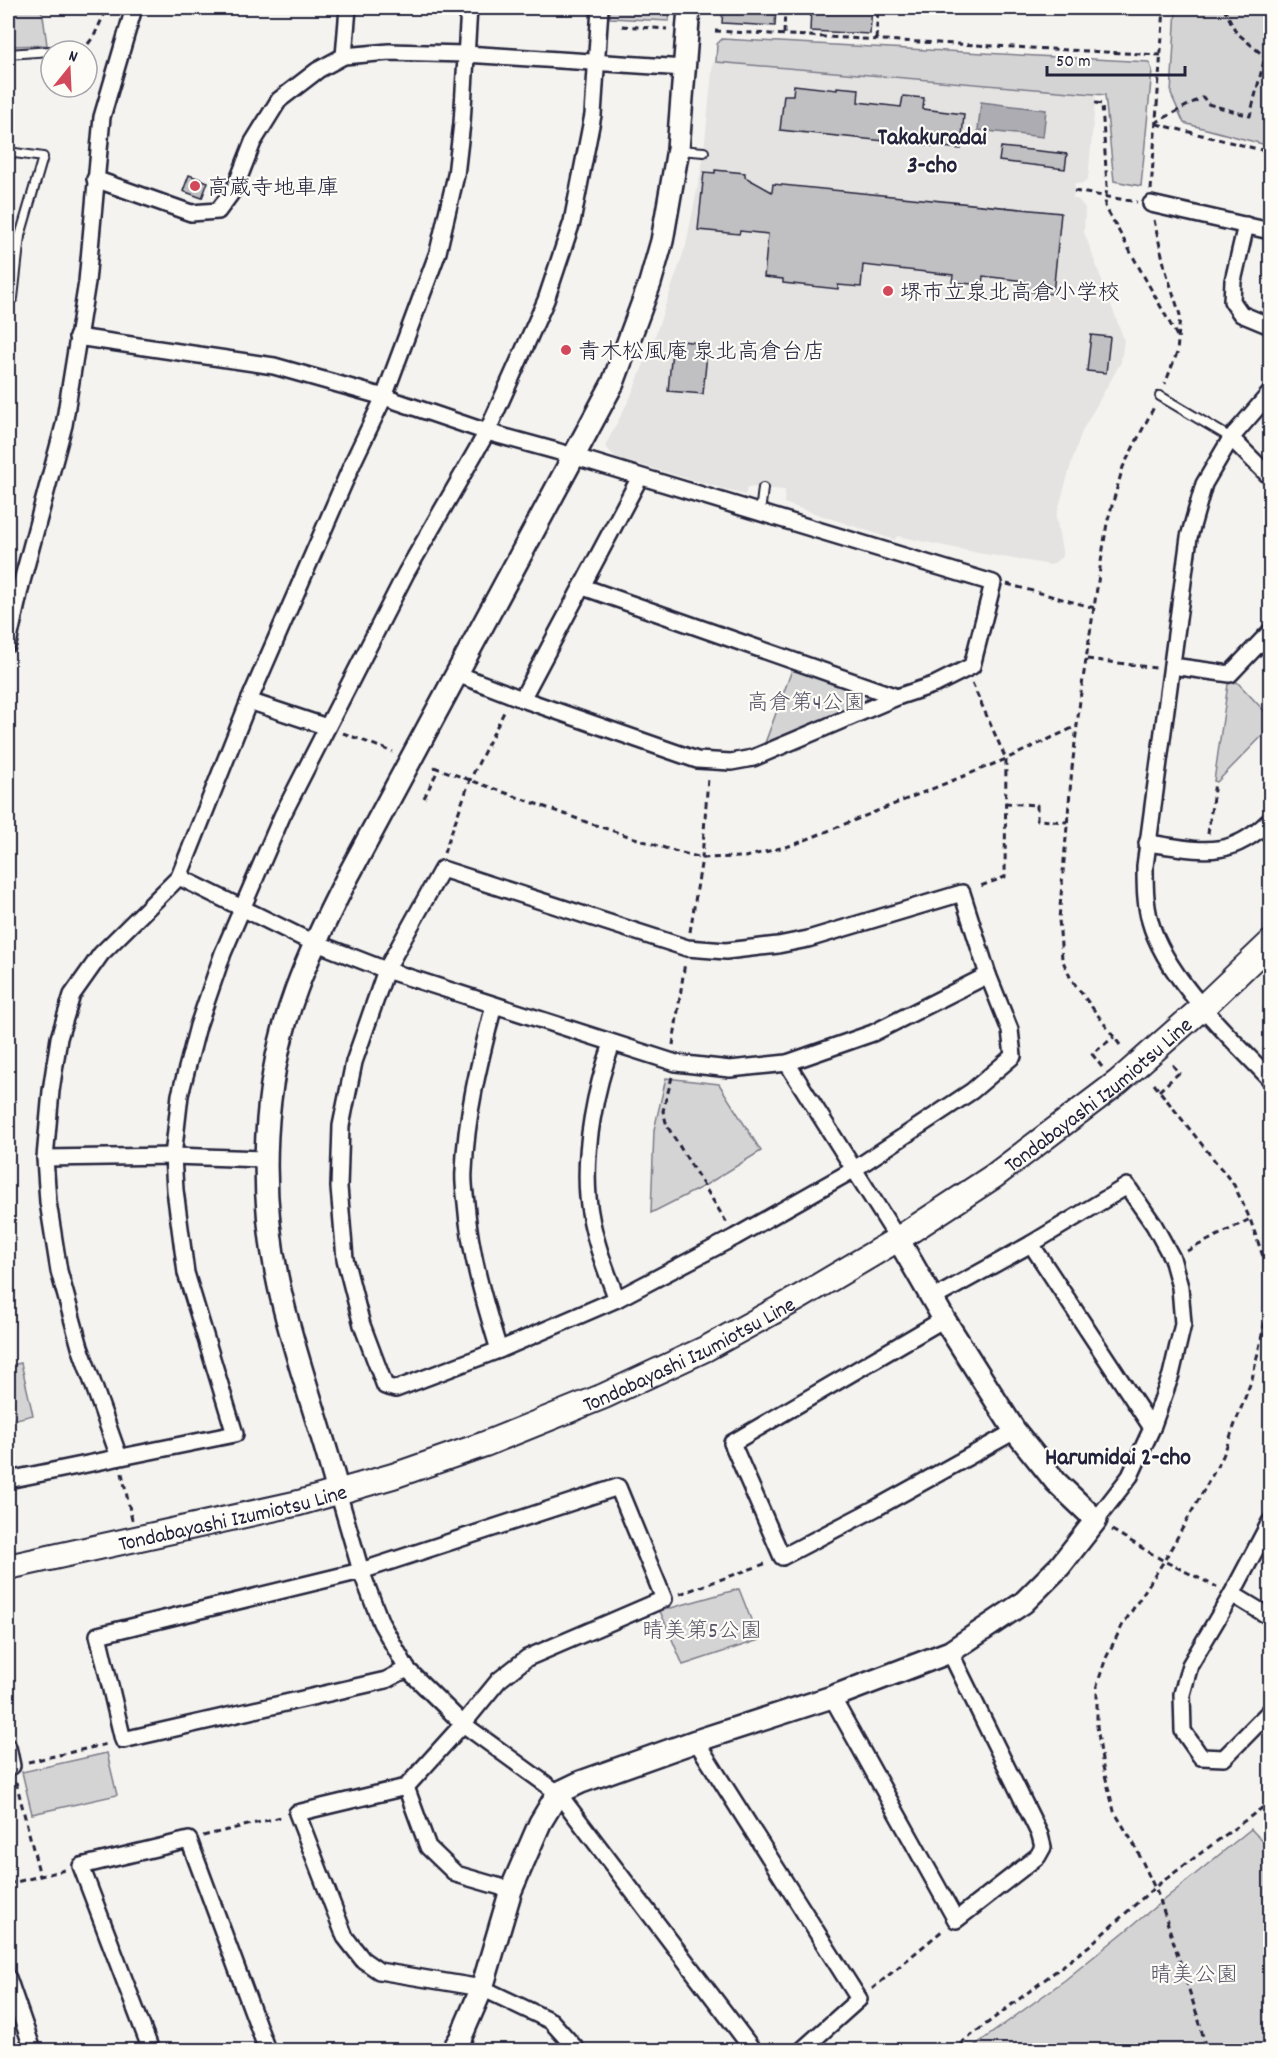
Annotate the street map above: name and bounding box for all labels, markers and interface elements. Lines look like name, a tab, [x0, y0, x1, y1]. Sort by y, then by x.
north arrow	[39, 39, 99, 99]
scale bar	[1047, 39, 1185, 77]
text: N	[66, 45, 80, 69]
text: 50 m	[1056, 50, 1091, 75]
district label: Takakuradai 3-cho	[877, 122, 987, 184]
place label: 高蔵寺地車庫	[207, 174, 339, 205]
marker: 高蔵寺地車庫	[188, 179, 202, 193]
place label: 堺市立泉北高倉小学校	[900, 279, 1120, 310]
marker: 堺市立泉北高倉小学校	[881, 284, 895, 298]
place label: 青木松風庵 泉北高倉台店	[578, 338, 825, 369]
marker: 青木松風庵 泉北高倉台店	[559, 343, 573, 357]
park label: 高倉第4公園	[746, 689, 866, 720]
street label: Tondabayashi Izumiotsu Line	[999, 1011, 1200, 1182]
street label: Tondabayashi Izumiotsu Line	[579, 1291, 802, 1422]
district label: Harumidai 2-cho	[1045, 1442, 1191, 1476]
street label: Tondabayashi Izumiotsu Line	[116, 1478, 351, 1561]
park label: 晴美第5公園	[642, 1617, 762, 1648]
park label: 晴美公園	[1150, 1961, 1238, 1992]

